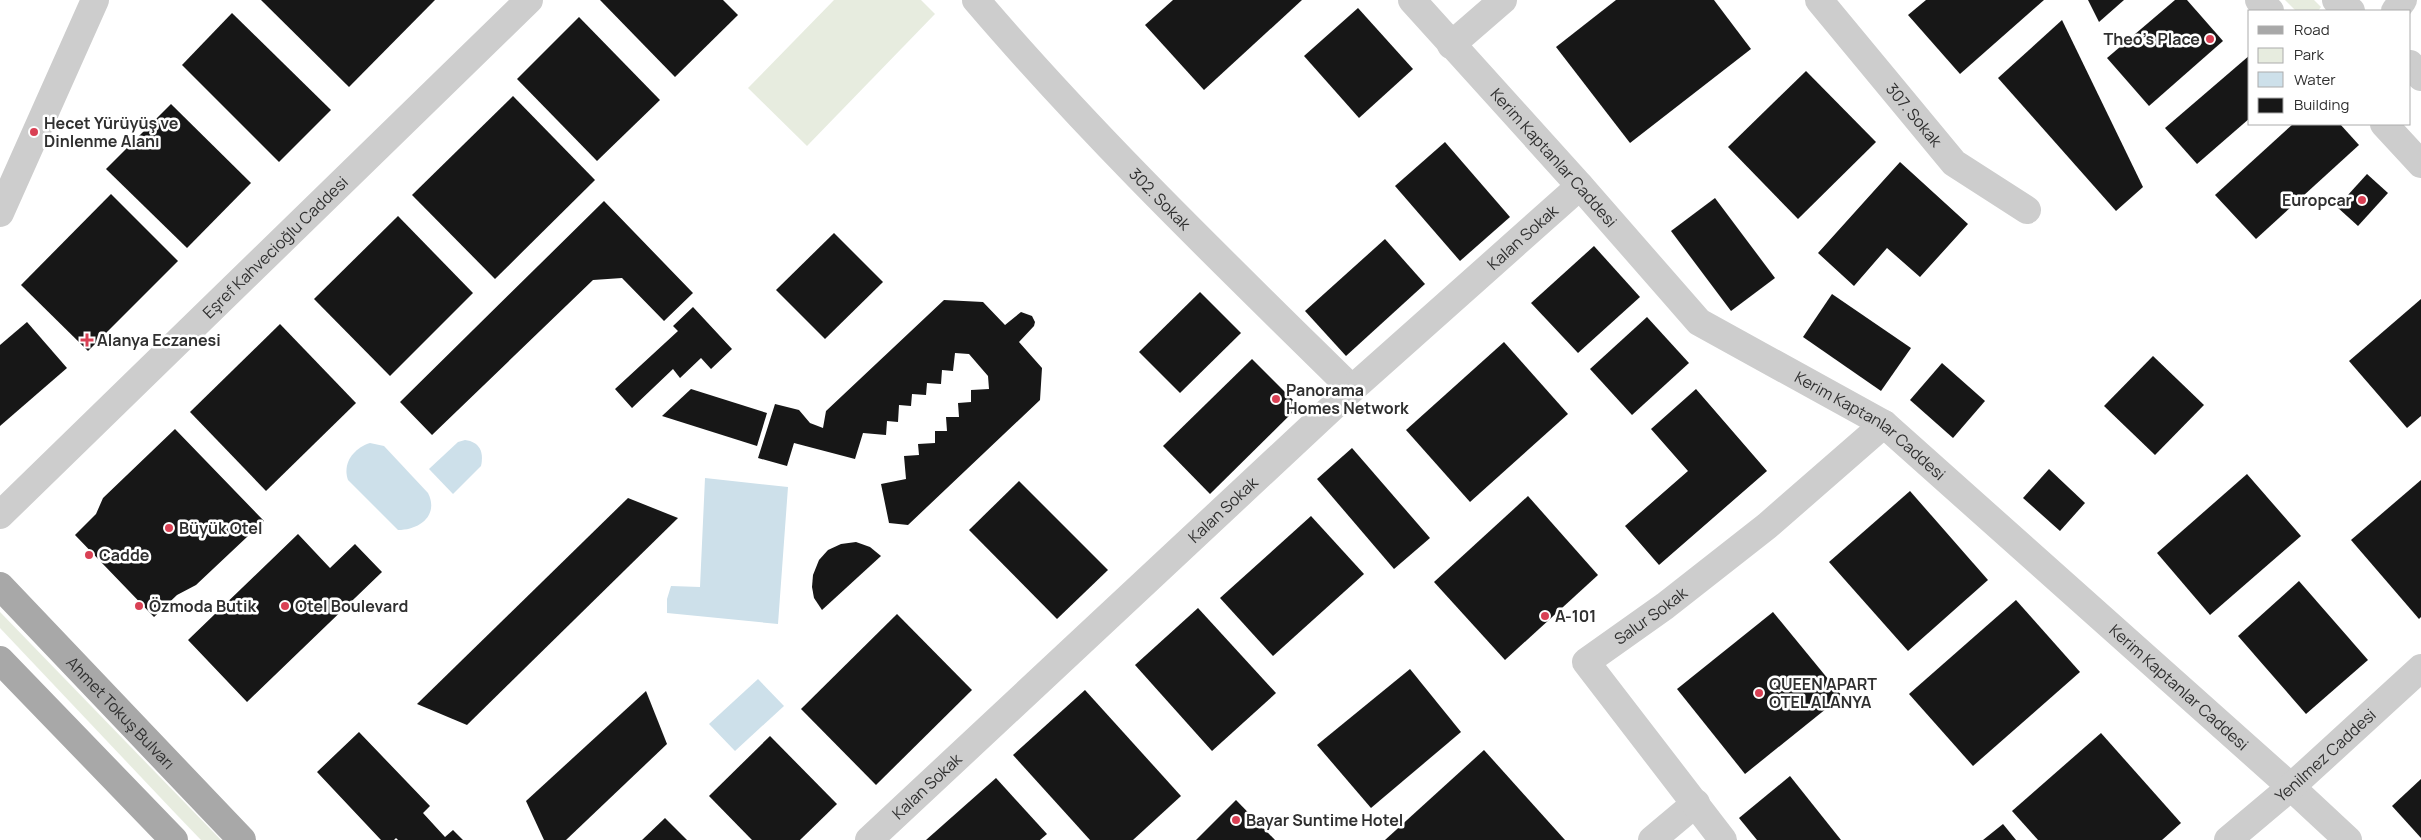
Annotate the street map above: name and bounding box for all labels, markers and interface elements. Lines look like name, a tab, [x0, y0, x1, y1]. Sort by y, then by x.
legend	[2248, 10, 2411, 125]
text: Road	[2294, 19, 2330, 40]
place label: Theo’s Place	[2103, 28, 2200, 50]
marker: Theo’s Place	[2204, 33, 2216, 45]
text: Park	[2294, 44, 2324, 65]
text: Water	[2294, 69, 2336, 90]
street label: 307. Sokak	[1881, 78, 1948, 152]
street label: Kerim Kaptanlar Caddesi	[1486, 83, 1622, 232]
text: Building	[2294, 94, 2349, 115]
place label: Hecet Yürüyüş ve Dinlenme Alanı	[44, 112, 179, 152]
marker: Hecet Yürüyüş ve Dinlenme Alanı	[28, 126, 40, 138]
street label: 302. Sokak	[1125, 163, 1196, 235]
street label: Eşref Kahvecioğlu Caddesi	[198, 171, 353, 323]
place label: Europcar	[2282, 189, 2352, 211]
marker: Europcar	[2356, 194, 2368, 206]
street label: Kalan Sokak	[1482, 199, 1563, 275]
place label: Alanya Eczanesi	[97, 329, 221, 351]
marker: Alanya Eczanesi	[81, 334, 93, 346]
street label: Kerim Kaptanlar Caddesi	[1791, 366, 1950, 485]
place label: Panorama Homes Network	[1286, 379, 1409, 419]
marker: Panorama Homes Network	[1270, 393, 1282, 405]
street label: Kalan Sokak	[1183, 471, 1263, 548]
place label: Büyük Otel	[179, 517, 262, 539]
marker: Büyük Otel	[163, 522, 175, 534]
place label: Cadde	[99, 544, 150, 566]
marker: Cadde	[83, 549, 95, 561]
street label: Salur Sokak	[1610, 581, 1692, 650]
place label: Özmoda Butik	[149, 595, 256, 617]
place label: Otel Boulevard	[295, 595, 408, 617]
marker: Özmoda Butik	[133, 600, 145, 612]
marker: Otel Boulevard	[279, 600, 291, 612]
place label: A-101	[1555, 605, 1596, 627]
marker: A-101	[1539, 610, 1551, 622]
street label: Kerim Kaptanlar Caddesi	[2105, 619, 2253, 755]
street label: Ahmet Tokuş Bulvarı	[62, 651, 180, 774]
place label: QUEEN APART OTEL ALANYA	[1769, 673, 1877, 713]
marker: QUEEN APART OTEL ALANYA	[1753, 687, 1765, 699]
street label: Yenilmez Caddesi	[2270, 704, 2380, 807]
street label: Kalan Sokak	[887, 747, 967, 824]
place label: Bayar Suntime Hotel	[1246, 809, 1403, 831]
marker: Bayar Suntime Hotel	[1230, 814, 1242, 826]

